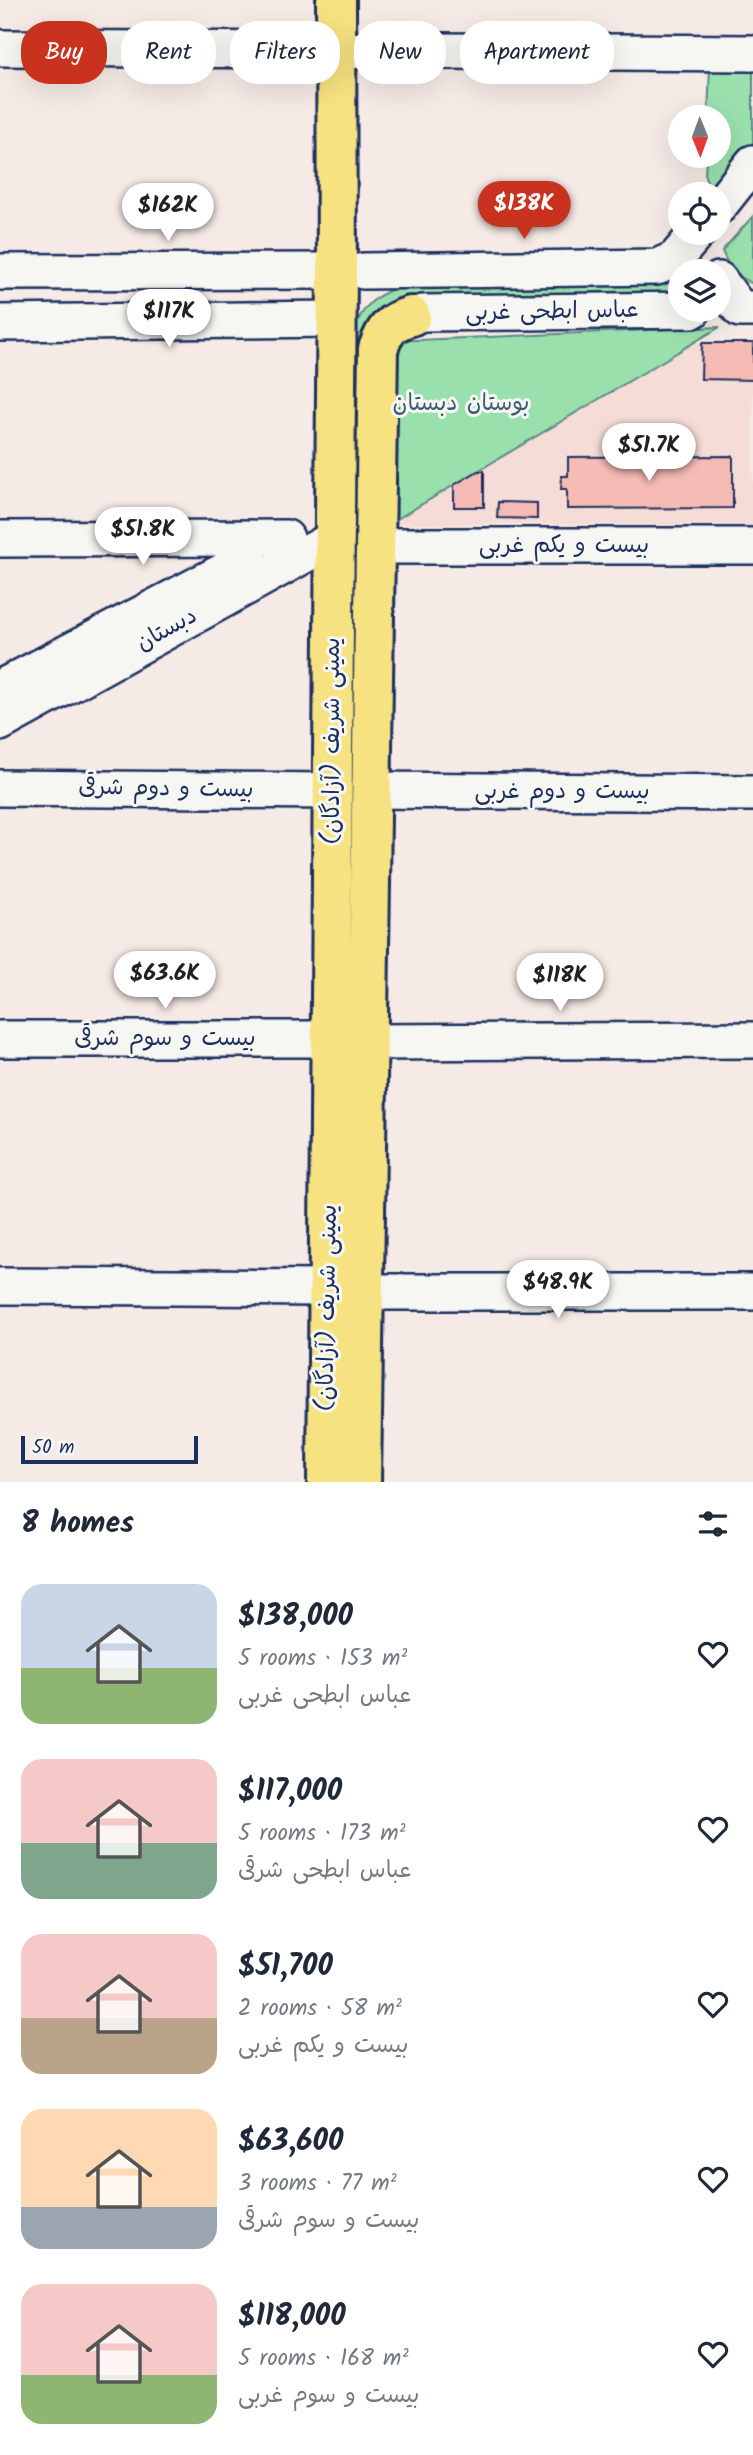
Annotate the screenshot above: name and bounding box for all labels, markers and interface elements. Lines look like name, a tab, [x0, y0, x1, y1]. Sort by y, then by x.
chip: Buy	[21, 21, 107, 84]
chip: Rent	[121, 21, 216, 84]
chip: Filters	[230, 21, 340, 84]
chip: New	[354, 21, 446, 84]
chip: Apartment	[460, 21, 614, 84]
north arrow	[668, 105, 732, 168]
map controls	[668, 105, 731, 322]
pin: $138K	[475, 182, 573, 241]
button: locate	[668, 182, 731, 245]
pin: $162K	[119, 184, 217, 243]
text: $138K	[494, 186, 554, 222]
text: $162K	[138, 188, 198, 224]
button: layers	[668, 259, 731, 322]
pin: $117K	[120, 290, 218, 349]
street label: عباس ابطحی غربی	[465, 292, 639, 332]
text: $117K	[143, 294, 195, 330]
park label: بوستان دبستان	[392, 386, 530, 422]
pin: $51.7K	[592, 424, 706, 483]
text: $51.7K	[618, 428, 680, 464]
pin: $51.8K	[86, 508, 200, 567]
text: $51.8K	[110, 512, 176, 548]
street label: بیست و یکم غربی	[479, 528, 649, 564]
street label: دبستان	[130, 599, 204, 661]
street label: یمینی شریف (آزادگان)	[315, 637, 351, 845]
street label: بیست و دوم شرقی	[78, 769, 254, 809]
street label: بیست و دوم غربی	[474, 774, 650, 810]
pin: $63.6K	[108, 951, 222, 1011]
pin: $118K	[511, 954, 609, 1013]
text: $63.6K	[130, 956, 200, 992]
text: $118K	[533, 958, 587, 994]
street label: بیست و سوم شرقی	[74, 1021, 256, 1057]
street label: یمینی شریف (آزادگان)	[308, 1204, 348, 1412]
pin: $48.9K	[501, 1260, 615, 1320]
text: $48.9K	[523, 1265, 593, 1301]
scale bar	[21, 1433, 198, 1465]
text: 50 m	[32, 1433, 74, 1463]
text: 8 homes	[21, 1500, 134, 1548]
icon: filters	[694, 1505, 732, 1543]
text: $138,000	[238, 1593, 353, 1641]
icon: home	[77, 1612, 161, 1696]
icon: heart	[694, 1635, 732, 1673]
text: 5 rooms · 153 m²	[238, 1641, 407, 1677]
text: عباس ابطحی غربی	[238, 1678, 411, 1714]
text: $117,000	[238, 1768, 342, 1816]
icon: home	[77, 1787, 161, 1871]
icon: heart	[694, 1810, 732, 1848]
text: 5 rooms · 173 m²	[238, 1816, 406, 1852]
text: عباس ابطحی شرقی	[238, 1853, 411, 1889]
text: $51,700	[238, 1943, 333, 1991]
icon: home	[77, 1962, 161, 2046]
icon: heart	[694, 1985, 732, 2023]
text: 2 rooms · 58 m²	[238, 1991, 402, 2027]
text: بیست و یکم غربی	[238, 2028, 408, 2064]
text: $63,600	[238, 2118, 343, 2166]
icon: home	[77, 2137, 161, 2221]
icon: heart	[694, 2160, 732, 2198]
text: 3 rooms · 77 m²	[238, 2166, 397, 2202]
text: بیست و سوم شرقی	[238, 2203, 419, 2239]
text: $118,000	[238, 2293, 346, 2341]
icon: home	[77, 2312, 161, 2396]
icon: heart	[694, 2335, 732, 2373]
text: 5 rooms · 168 m²	[238, 2341, 409, 2377]
text: بیست و سوم غربی	[238, 2378, 419, 2414]

